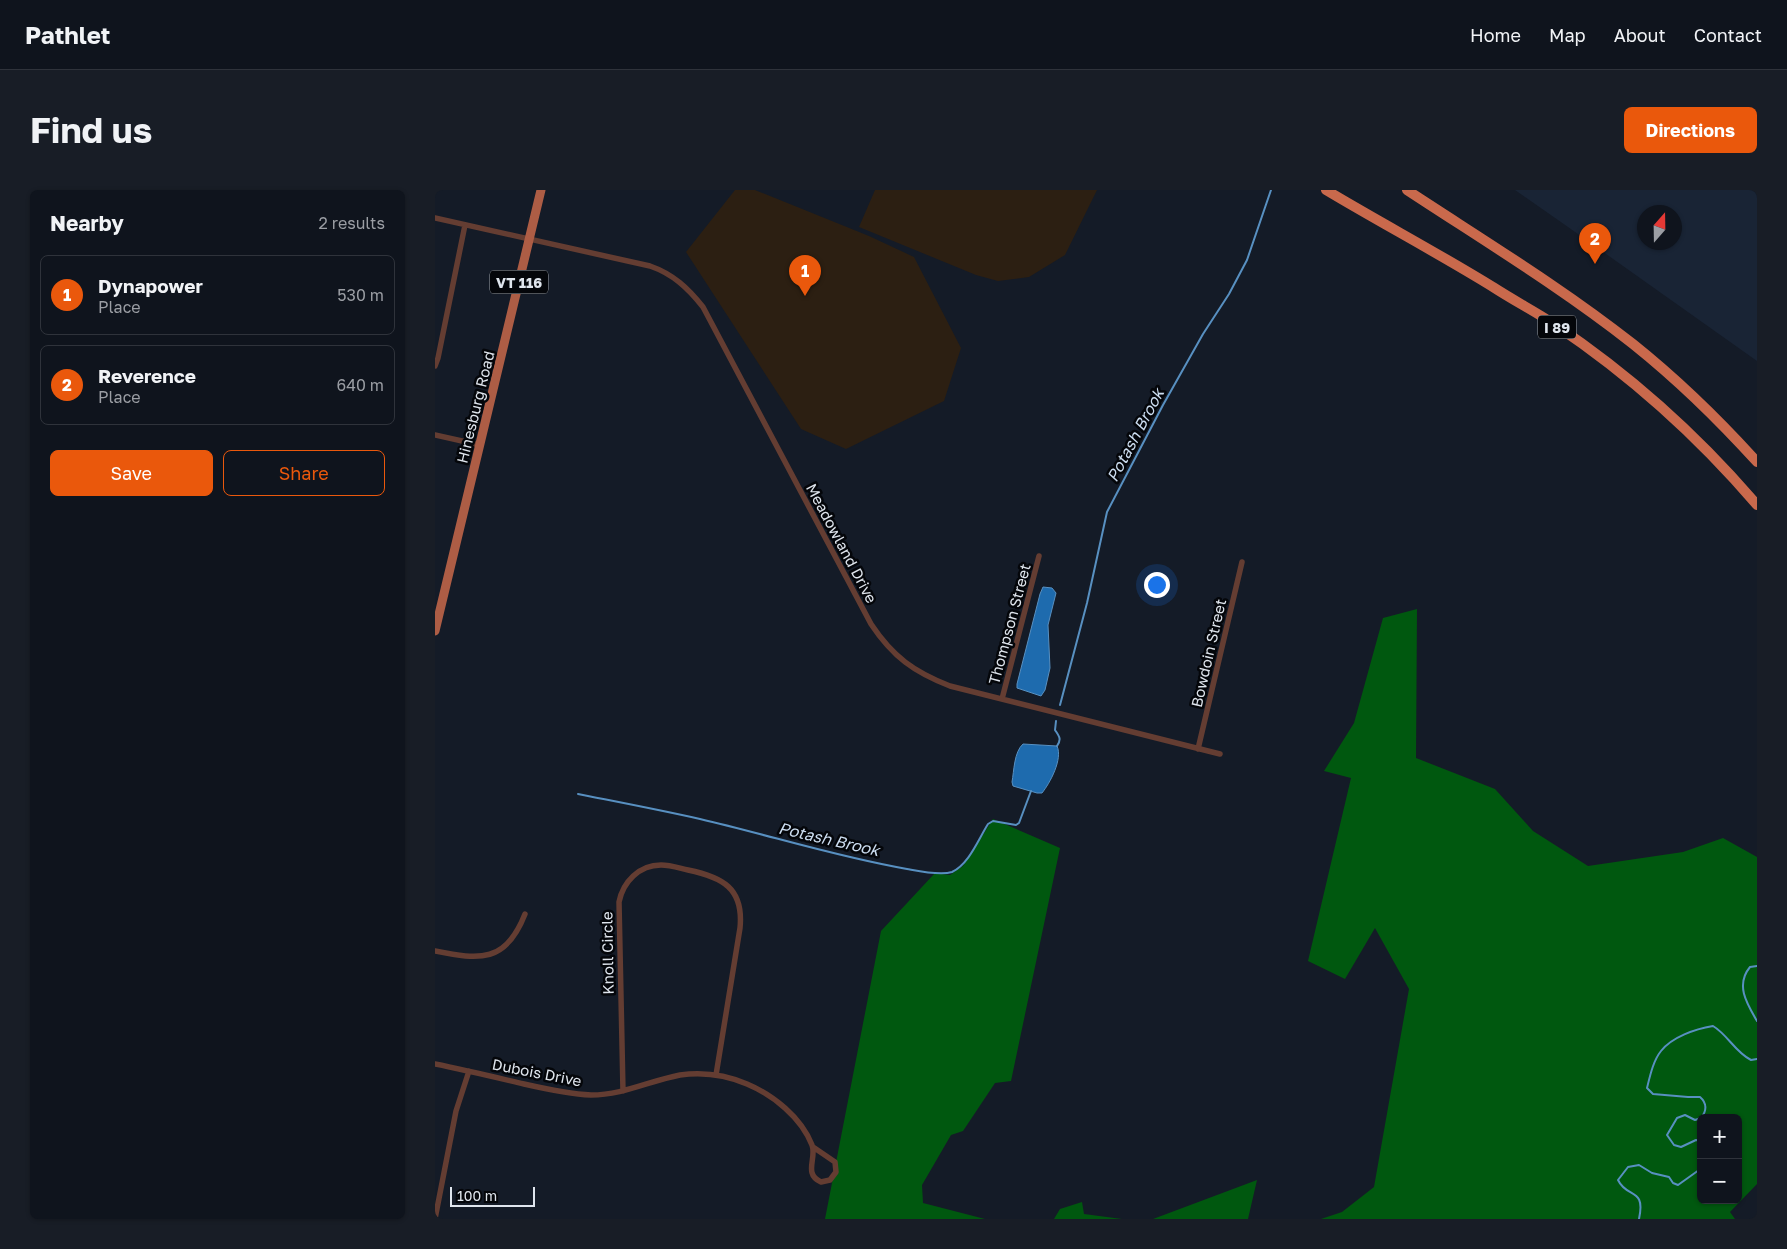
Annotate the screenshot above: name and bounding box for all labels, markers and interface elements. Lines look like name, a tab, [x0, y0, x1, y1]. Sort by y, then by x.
text: Pathlet	[25, 20, 110, 49]
text: Home	[1470, 24, 1521, 46]
text: Map	[1549, 24, 1586, 46]
text: About	[1614, 24, 1666, 46]
text: Contact	[1694, 24, 1762, 46]
button: Directions	[1624, 107, 1757, 153]
text: Find us	[30, 109, 152, 151]
north arrow	[1637, 205, 1682, 250]
text: Nearby	[50, 210, 124, 236]
text: 2 results	[319, 213, 385, 233]
pin: 2	[1579, 223, 1611, 264]
pin: 1	[789, 255, 821, 296]
road number: VT 116	[490, 270, 548, 294]
text: Dynapower	[98, 274, 203, 297]
text: 1	[63, 285, 71, 305]
text: 530 m	[337, 285, 384, 305]
text: Place	[98, 297, 141, 317]
road number: I 89	[1538, 315, 1576, 338]
street label: Hinesburg Road	[452, 349, 498, 465]
text: Reverence	[98, 364, 196, 387]
text: 2	[62, 375, 72, 395]
text: 640 m	[336, 375, 384, 395]
water label: Potash Brook	[1102, 383, 1169, 485]
text: Place	[98, 387, 141, 407]
button: Save	[50, 450, 213, 496]
button: Share	[223, 450, 385, 496]
street label: Meadowland Drive	[803, 480, 881, 606]
street label: Thompson Street	[984, 562, 1034, 686]
your location	[1144, 572, 1170, 598]
street label: Bowdoin Street	[1187, 597, 1229, 709]
water label: Potash Brook	[777, 818, 883, 861]
street label: Knoll Circle	[597, 911, 617, 995]
street label: Dubois Drive	[491, 1055, 584, 1090]
map controls	[1697, 1114, 1742, 1204]
button: +	[1697, 1114, 1742, 1159]
button: −	[1697, 1159, 1742, 1204]
scale bar	[450, 1184, 535, 1207]
text: 100 m	[457, 1187, 497, 1204]

